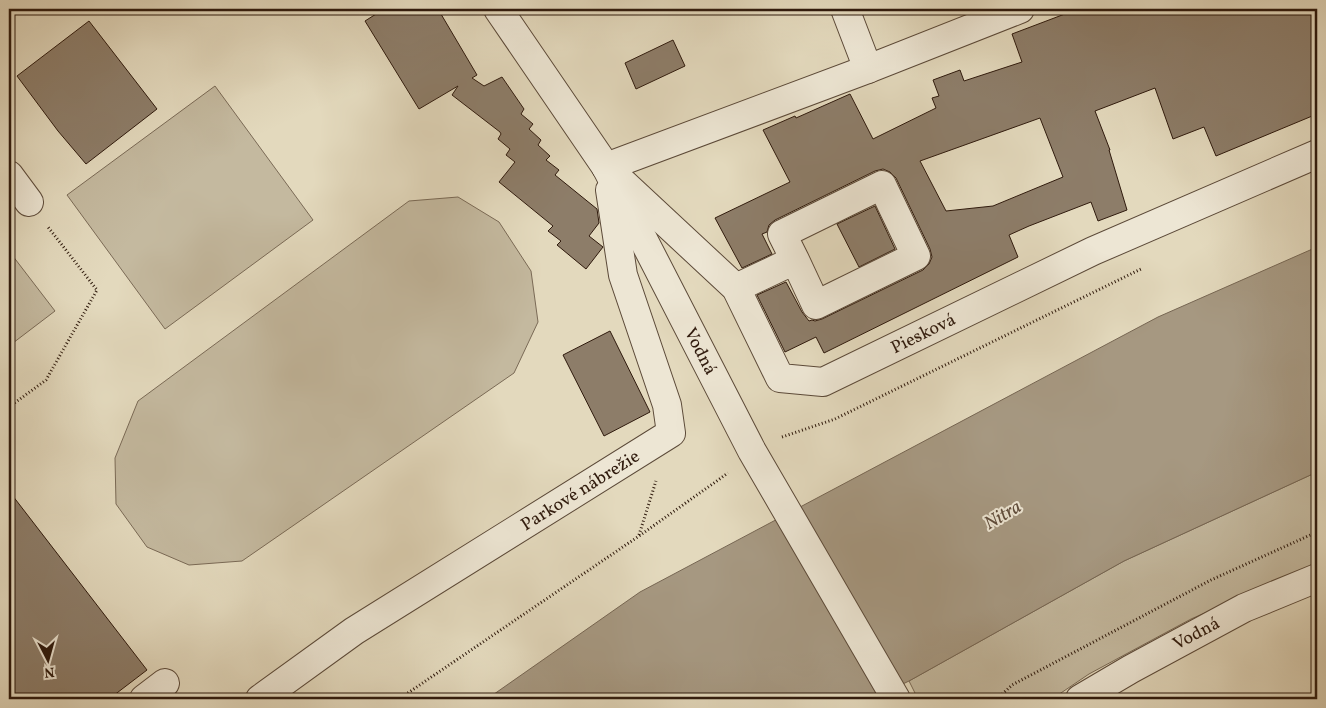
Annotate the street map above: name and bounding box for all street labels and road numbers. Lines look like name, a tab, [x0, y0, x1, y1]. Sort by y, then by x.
street label: Piesková	[887, 308, 960, 361]
street label: Vodná	[677, 324, 722, 380]
street label: Parkové nábrežie	[517, 445, 645, 538]
street label: Vodná	[1169, 612, 1225, 657]

